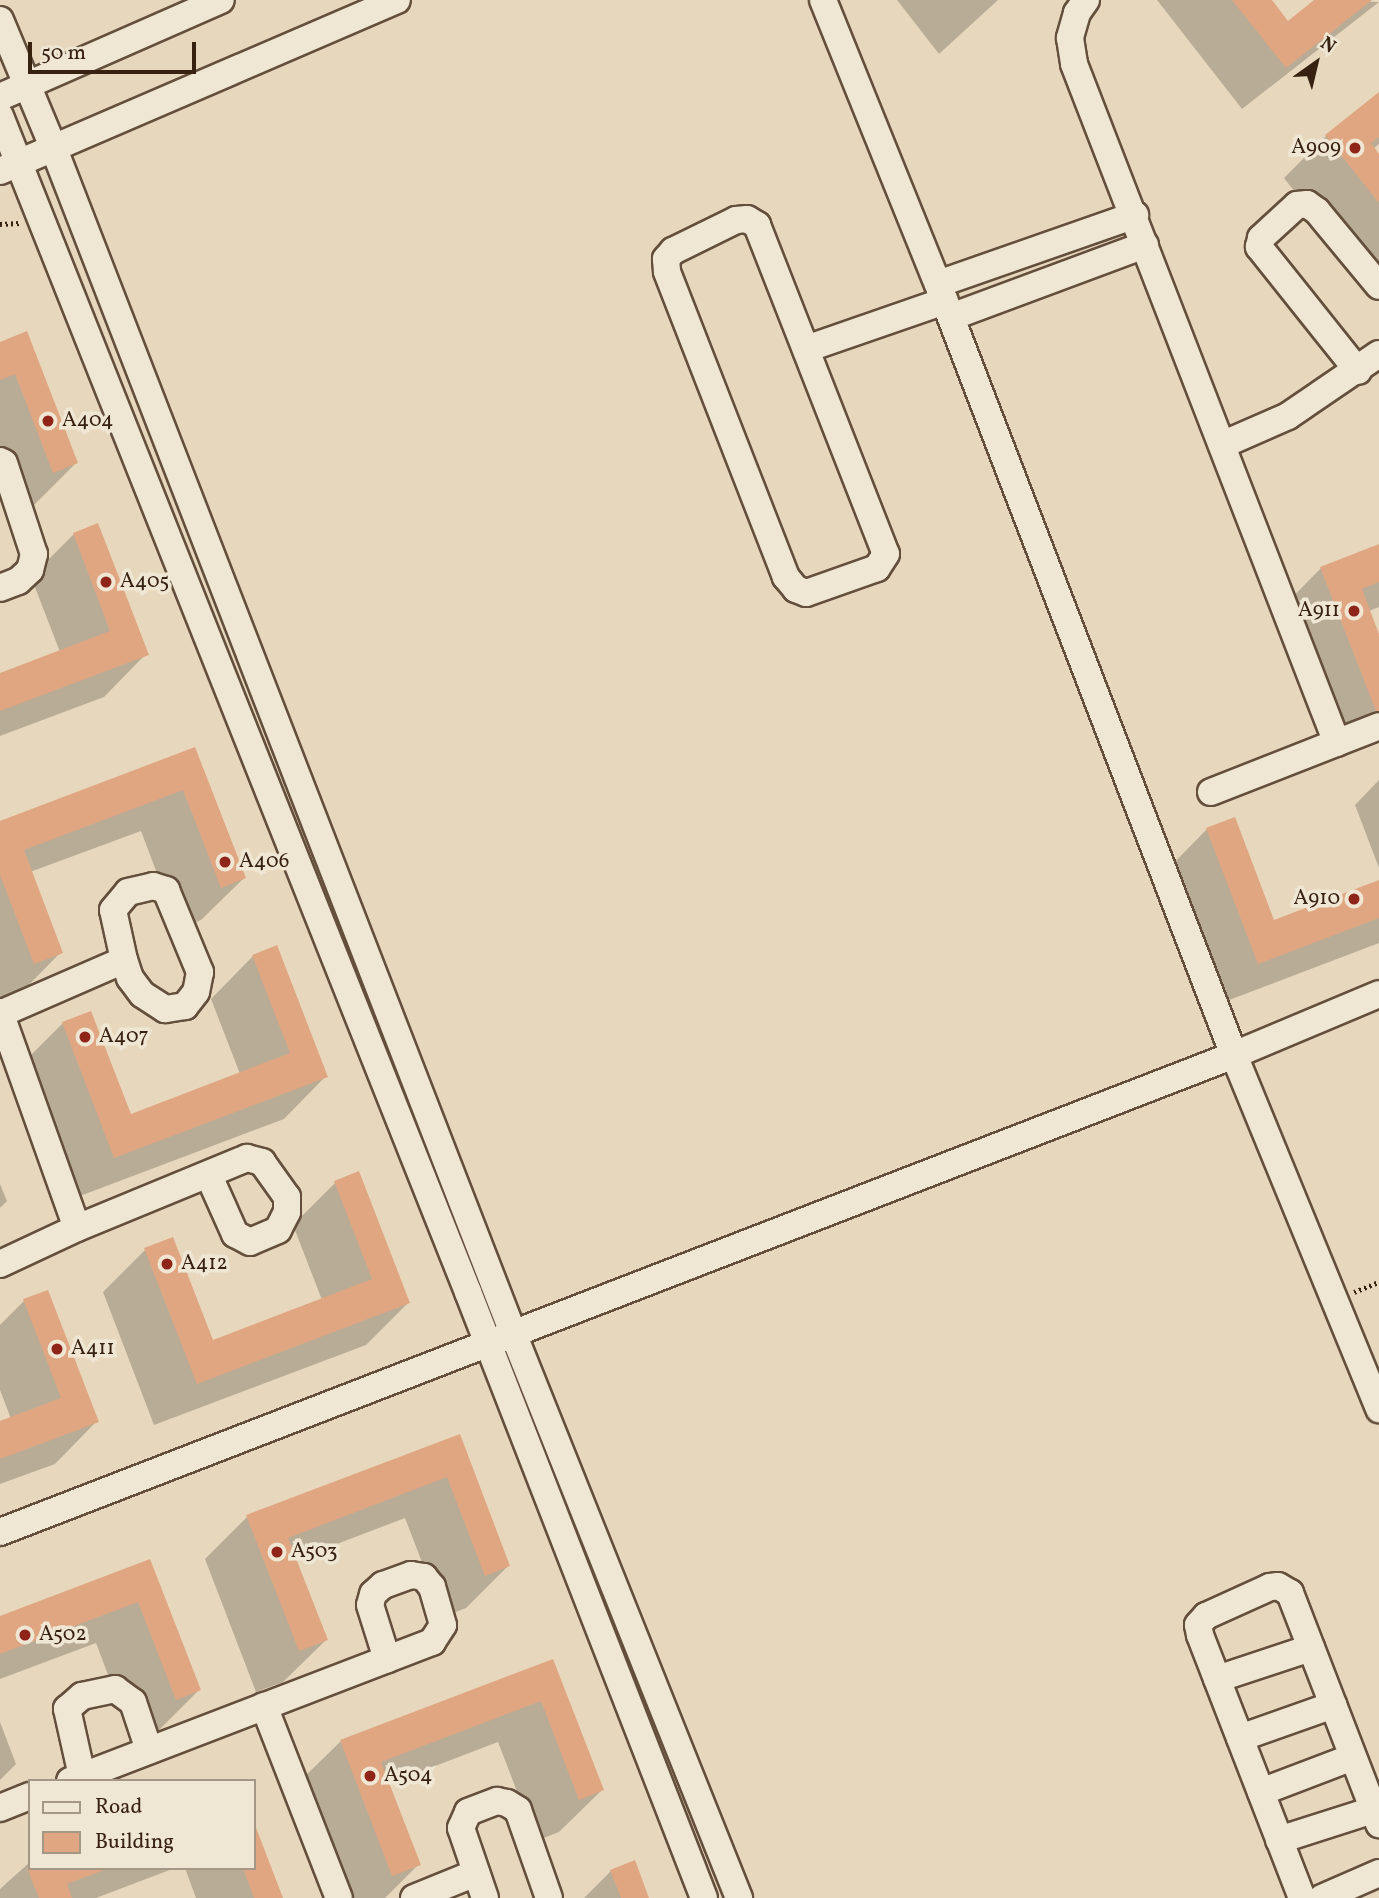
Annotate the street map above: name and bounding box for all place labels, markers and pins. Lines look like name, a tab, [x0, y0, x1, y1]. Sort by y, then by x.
place label: A909	[1291, 135, 1341, 161]
marker: A909	[1347, 140, 1363, 156]
place label: A404	[62, 408, 114, 434]
marker: A404	[40, 413, 56, 429]
place label: A405	[120, 569, 169, 595]
marker: A405	[98, 574, 114, 590]
place label: A911	[1298, 598, 1340, 624]
marker: A911	[1346, 603, 1362, 619]
place label: A406	[239, 849, 289, 875]
marker: A406	[217, 854, 233, 870]
place label: A910	[1294, 886, 1340, 912]
marker: A910	[1346, 891, 1362, 907]
place label: A407	[99, 1024, 149, 1050]
marker: A407	[77, 1029, 93, 1045]
place label: A412	[181, 1251, 228, 1277]
marker: A412	[159, 1256, 175, 1272]
place label: A411	[71, 1336, 115, 1362]
marker: A411	[49, 1341, 65, 1357]
place label: A503	[291, 1539, 338, 1565]
marker: A503	[269, 1544, 285, 1560]
place label: A502	[39, 1622, 87, 1648]
marker: A502	[17, 1627, 33, 1643]
place label: A504	[384, 1763, 432, 1789]
marker: A504	[362, 1768, 378, 1784]

